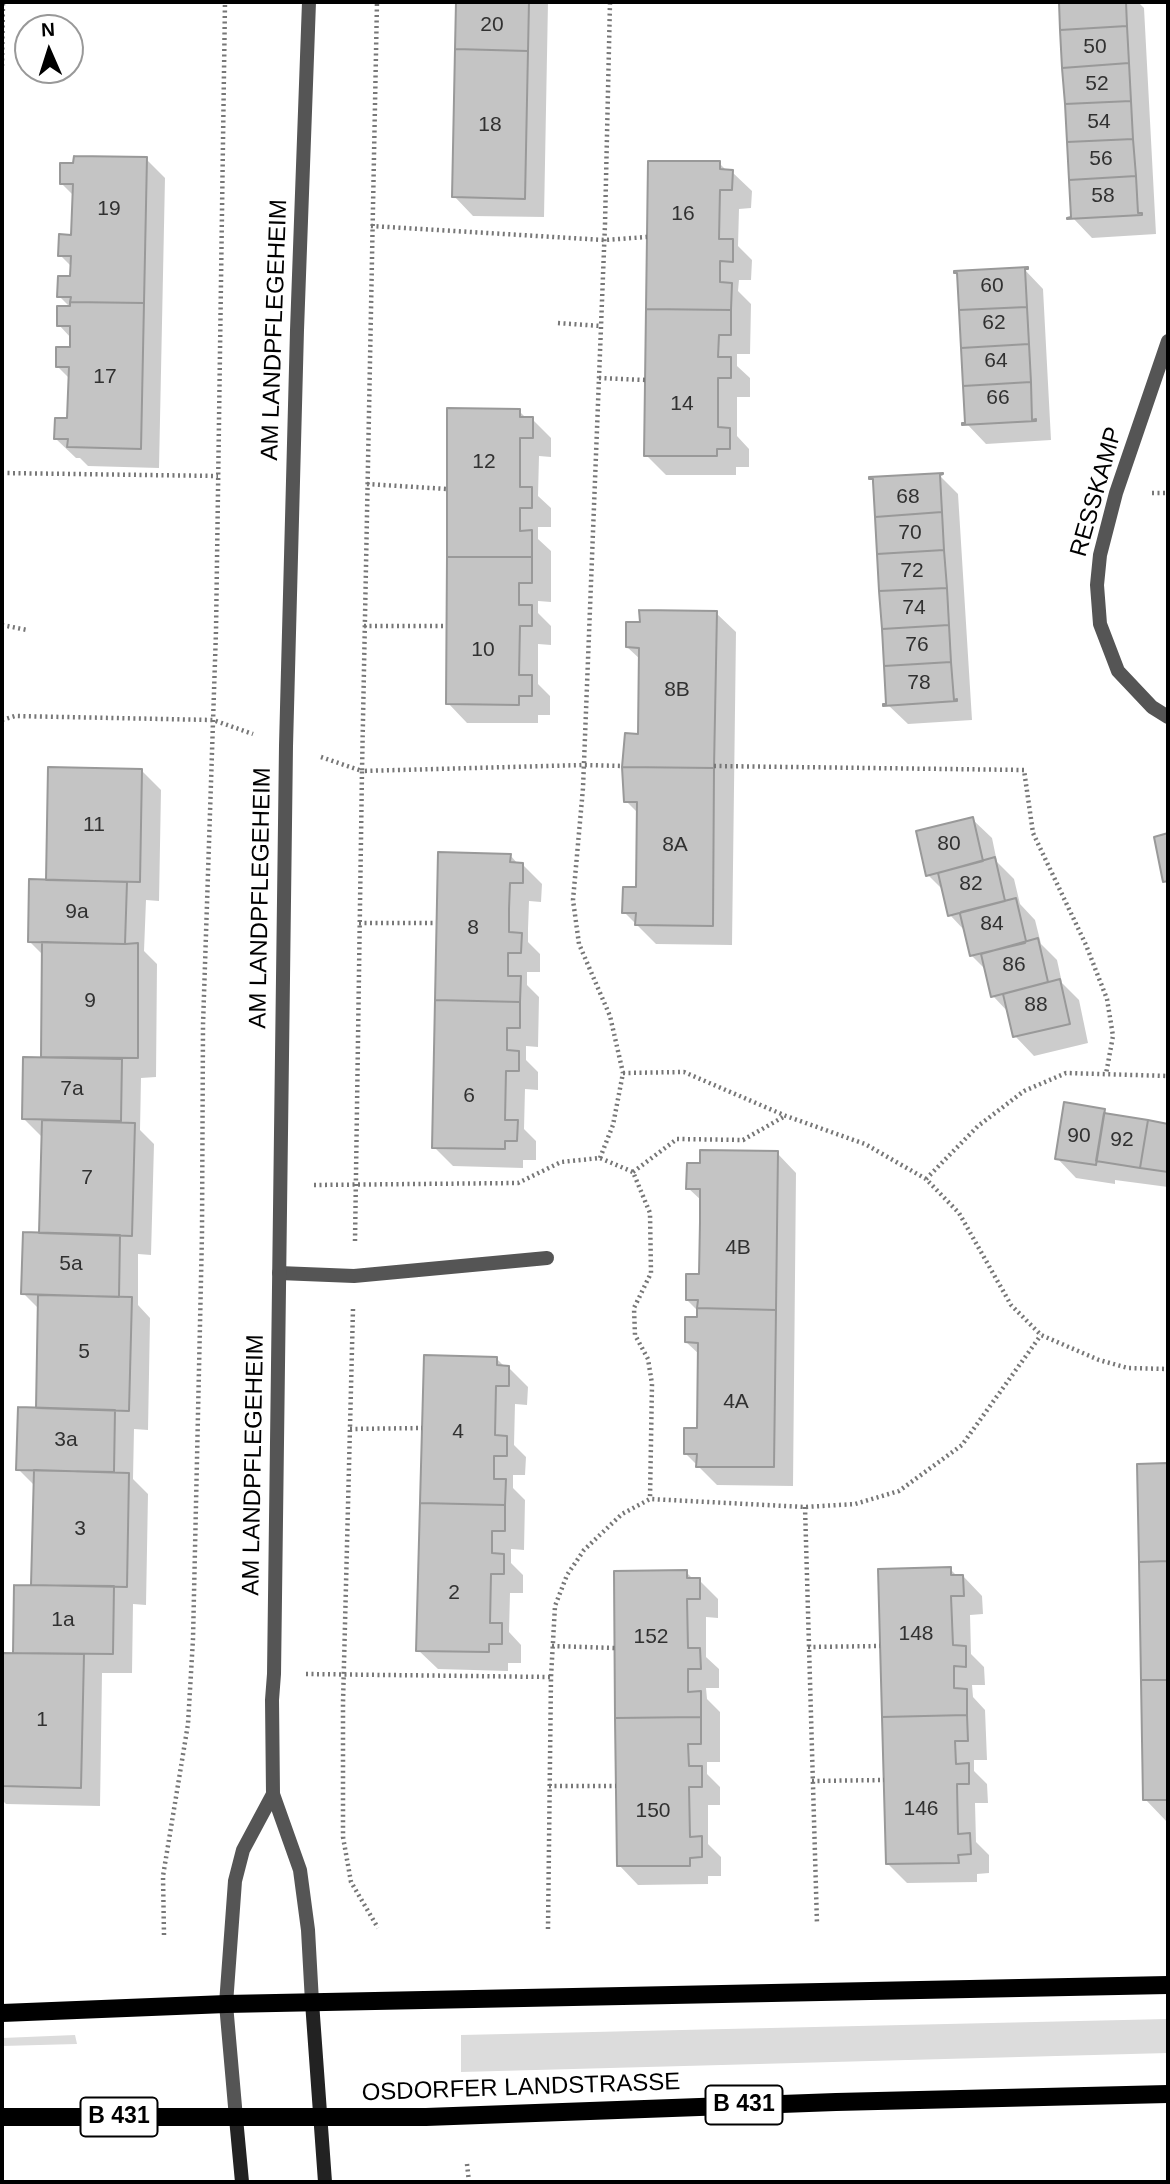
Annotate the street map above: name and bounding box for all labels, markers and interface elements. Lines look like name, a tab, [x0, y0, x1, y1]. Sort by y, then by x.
house number: 20	[480, 12, 504, 38]
north arrow	[14, 14, 84, 84]
text: N	[41, 19, 55, 40]
house number: 50	[1083, 34, 1107, 60]
house number: 52	[1085, 71, 1109, 97]
house number: 54	[1087, 109, 1111, 135]
house number: 18	[478, 112, 502, 138]
house number: 56	[1089, 146, 1113, 172]
house number: 58	[1091, 183, 1115, 209]
house number: 19	[97, 196, 121, 222]
street label: AM LANDPFLEGEHEIM	[256, 199, 294, 461]
house number: 16	[671, 201, 695, 227]
house number: 60	[980, 273, 1004, 299]
house number: 62	[982, 310, 1006, 336]
house number: 64	[984, 348, 1008, 374]
house number: 17	[93, 364, 117, 390]
house number: 66	[986, 385, 1010, 411]
house number: 14	[670, 391, 694, 417]
street label: RESSKAMP	[1065, 424, 1129, 560]
house number: 12	[472, 449, 496, 475]
house number: 68	[896, 484, 920, 510]
house number: 70	[898, 520, 922, 546]
house number: 72	[900, 558, 924, 584]
house number: 74	[902, 595, 926, 621]
house number: 76	[905, 632, 929, 658]
house number: 10	[471, 637, 495, 663]
house number: 78	[907, 670, 931, 696]
house number: 8B	[664, 677, 690, 703]
street label: AM LANDPFLEGEHEIM	[244, 767, 278, 1029]
house number: 11	[83, 812, 105, 838]
house number: 80	[937, 831, 961, 857]
house number: 8A	[662, 832, 688, 858]
house number: 82	[959, 871, 983, 897]
house number: 9a	[65, 899, 89, 925]
house number: 84	[980, 911, 1004, 937]
house number: 8	[467, 915, 479, 941]
house number: 86	[1002, 952, 1026, 978]
house number: 9	[84, 988, 96, 1014]
house number: 88	[1024, 992, 1048, 1018]
house number: 7a	[60, 1076, 84, 1102]
house number: 6	[463, 1083, 475, 1109]
house number: 90	[1067, 1123, 1091, 1149]
house number: 92	[1110, 1127, 1134, 1153]
house number: 7	[81, 1165, 93, 1191]
house number: 4B	[725, 1235, 751, 1261]
house number: 5a	[59, 1251, 83, 1277]
street label: AM LANDPFLEGEHEIM	[237, 1334, 271, 1596]
house number: 5	[78, 1339, 90, 1365]
house number: 4A	[723, 1389, 749, 1415]
house number: 4	[452, 1419, 464, 1445]
house number: 3a	[54, 1427, 78, 1453]
house number: 3	[74, 1516, 86, 1542]
house number: 2	[448, 1580, 460, 1606]
house number: 1a	[51, 1607, 75, 1633]
house number: 148	[898, 1621, 934, 1647]
house number: 152	[633, 1624, 669, 1650]
house number: 1	[36, 1707, 48, 1733]
house number: 146	[903, 1796, 939, 1822]
house number: 150	[635, 1798, 671, 1824]
street label: OSDORFER LANDSTRASSE	[361, 2068, 681, 2108]
road number: B 431	[706, 2086, 782, 2124]
road number: B 431	[80, 2098, 158, 2136]

